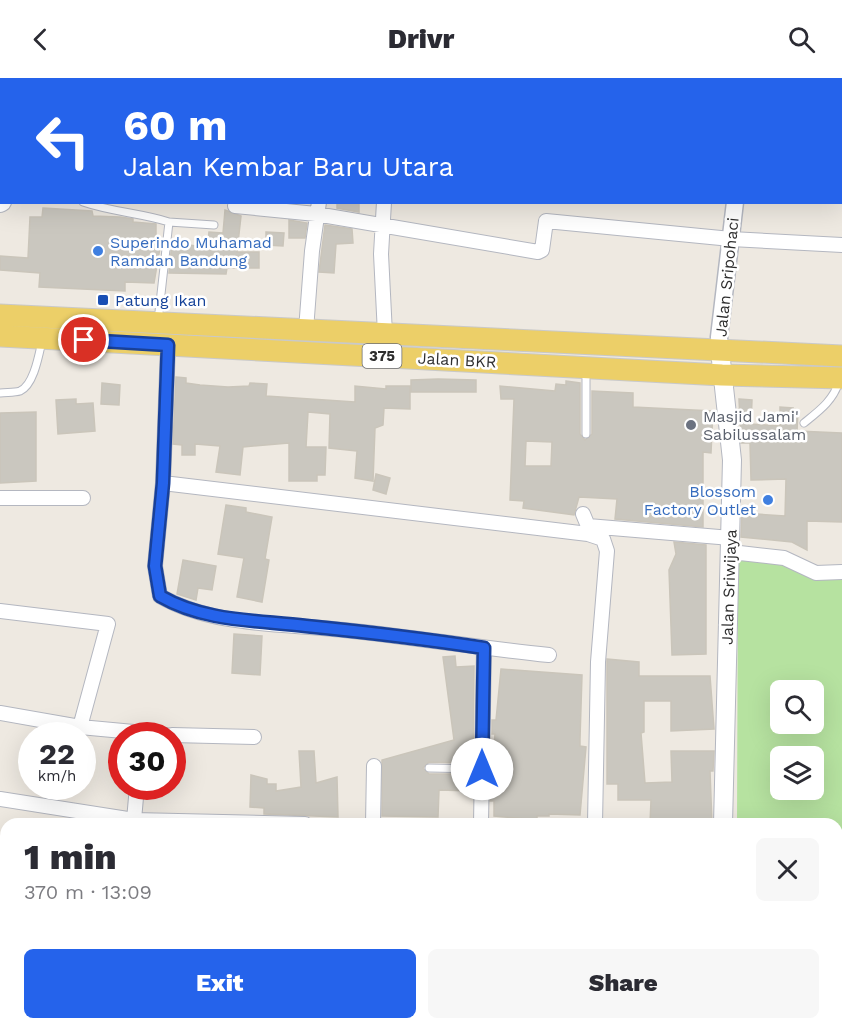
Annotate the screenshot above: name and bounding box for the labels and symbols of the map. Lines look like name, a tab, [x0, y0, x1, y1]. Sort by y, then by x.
street label: Jalan Sripohaci	[711, 216, 743, 338]
place label: Superindo Muhamad Ramdan Bandung	[110, 233, 272, 270]
marker: Superindo Muhamad Ramdan Bandung	[91, 244, 105, 258]
place label: Patung Ikan	[115, 291, 206, 310]
marker: Patung Ikan	[96, 293, 110, 307]
pin	[58, 314, 109, 365]
road number: 375	[362, 344, 401, 368]
street label: Jalan BKR	[417, 348, 497, 372]
place label: Masjid Jami' Sabilussalam	[703, 407, 806, 444]
marker: Masjid Jami' Sabilussalam	[684, 418, 698, 432]
place label: Blossom Factory Outlet	[644, 482, 756, 519]
marker: Blossom Factory Outlet	[761, 493, 775, 507]
street label: Jalan Sriwijaya	[717, 529, 741, 645]
speed limit sign: 30	[108, 722, 186, 800]
position arrow	[450, 737, 514, 801]

